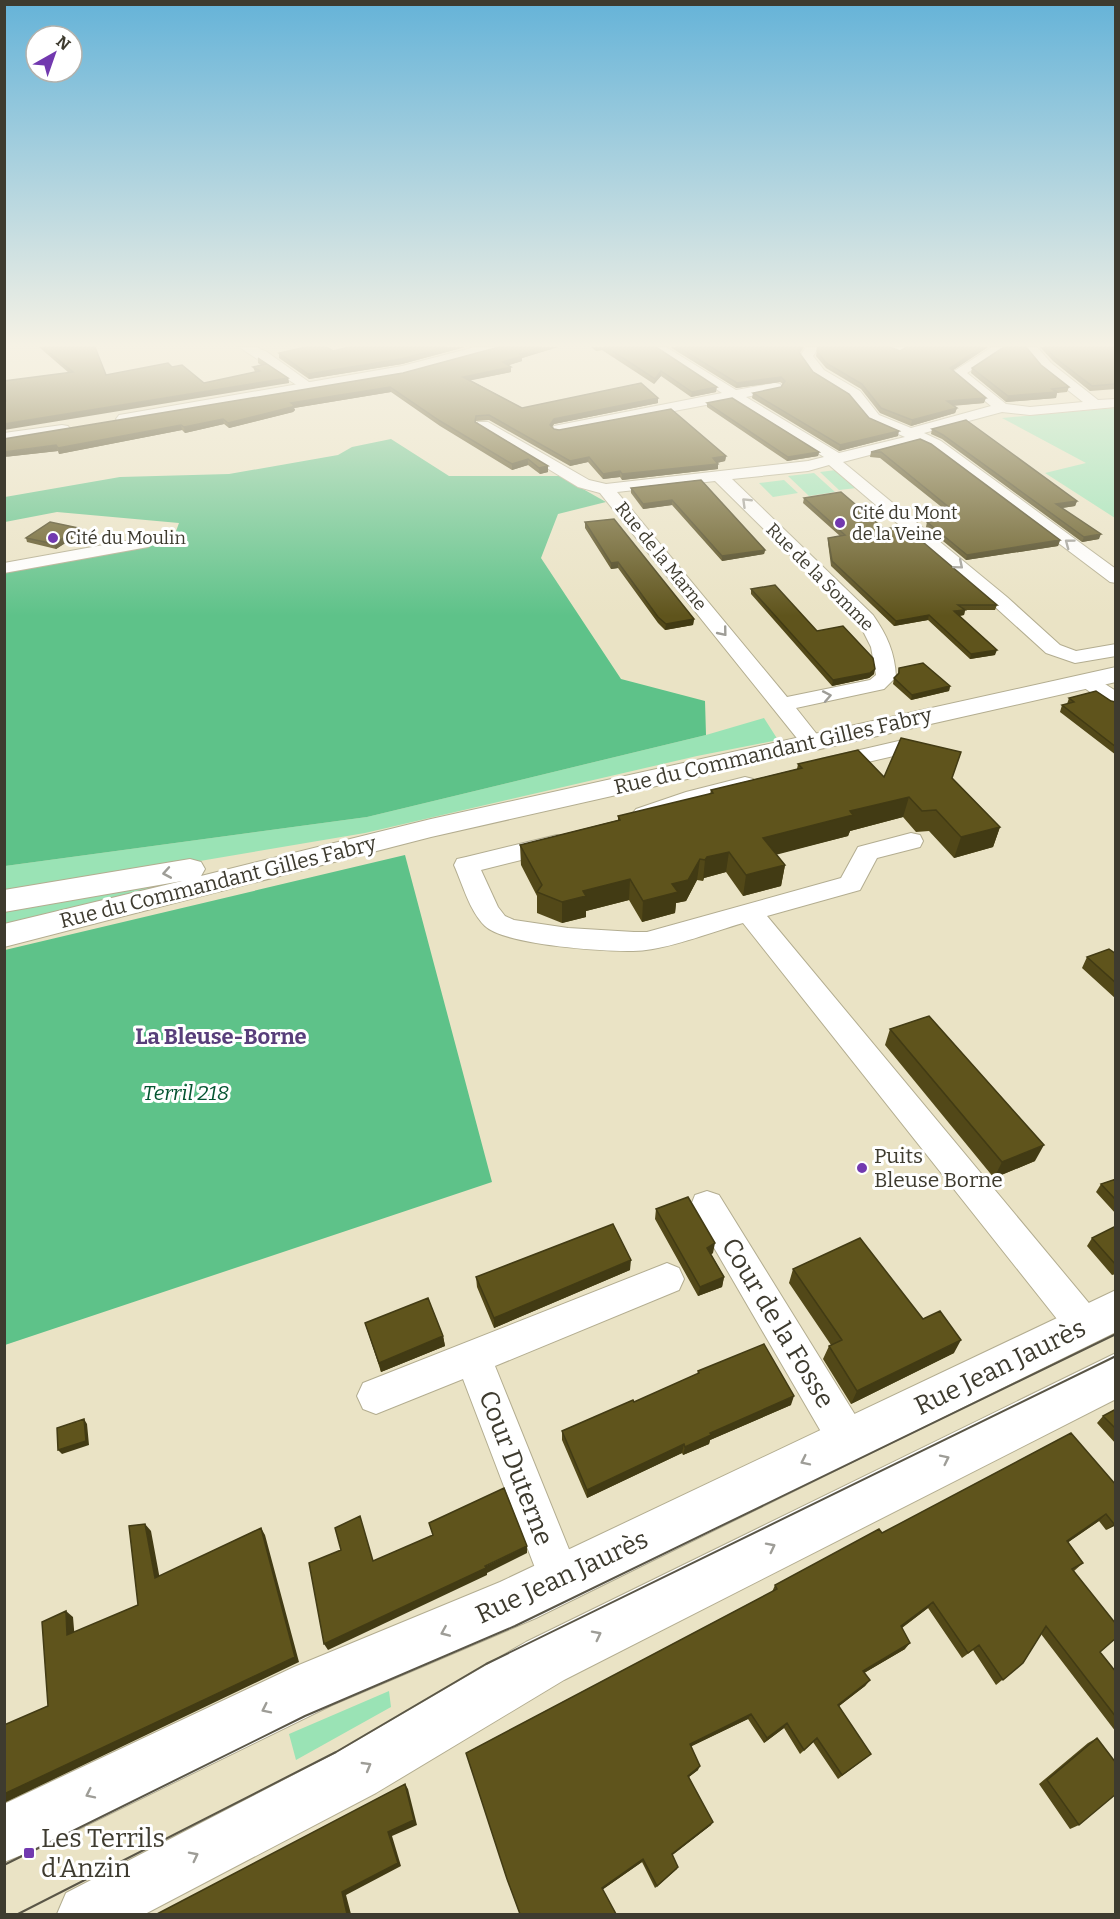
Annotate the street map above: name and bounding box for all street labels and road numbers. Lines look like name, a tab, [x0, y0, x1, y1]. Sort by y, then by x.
street label: Rue de la Marne	[611, 497, 711, 615]
street label: Rue de la Somme	[761, 518, 879, 636]
street label: Rue du Commandant Gilles Fabry	[611, 702, 935, 800]
street label: Rue du Commandant Gilles Fabry	[57, 830, 380, 934]
street label: Cour de la Fosse	[715, 1232, 841, 1414]
street label: Rue Jean Jaurès	[909, 1312, 1091, 1422]
street label: Cour Duterne	[472, 1386, 560, 1550]
street label: Rue Jean Jaurès	[471, 1524, 653, 1630]

